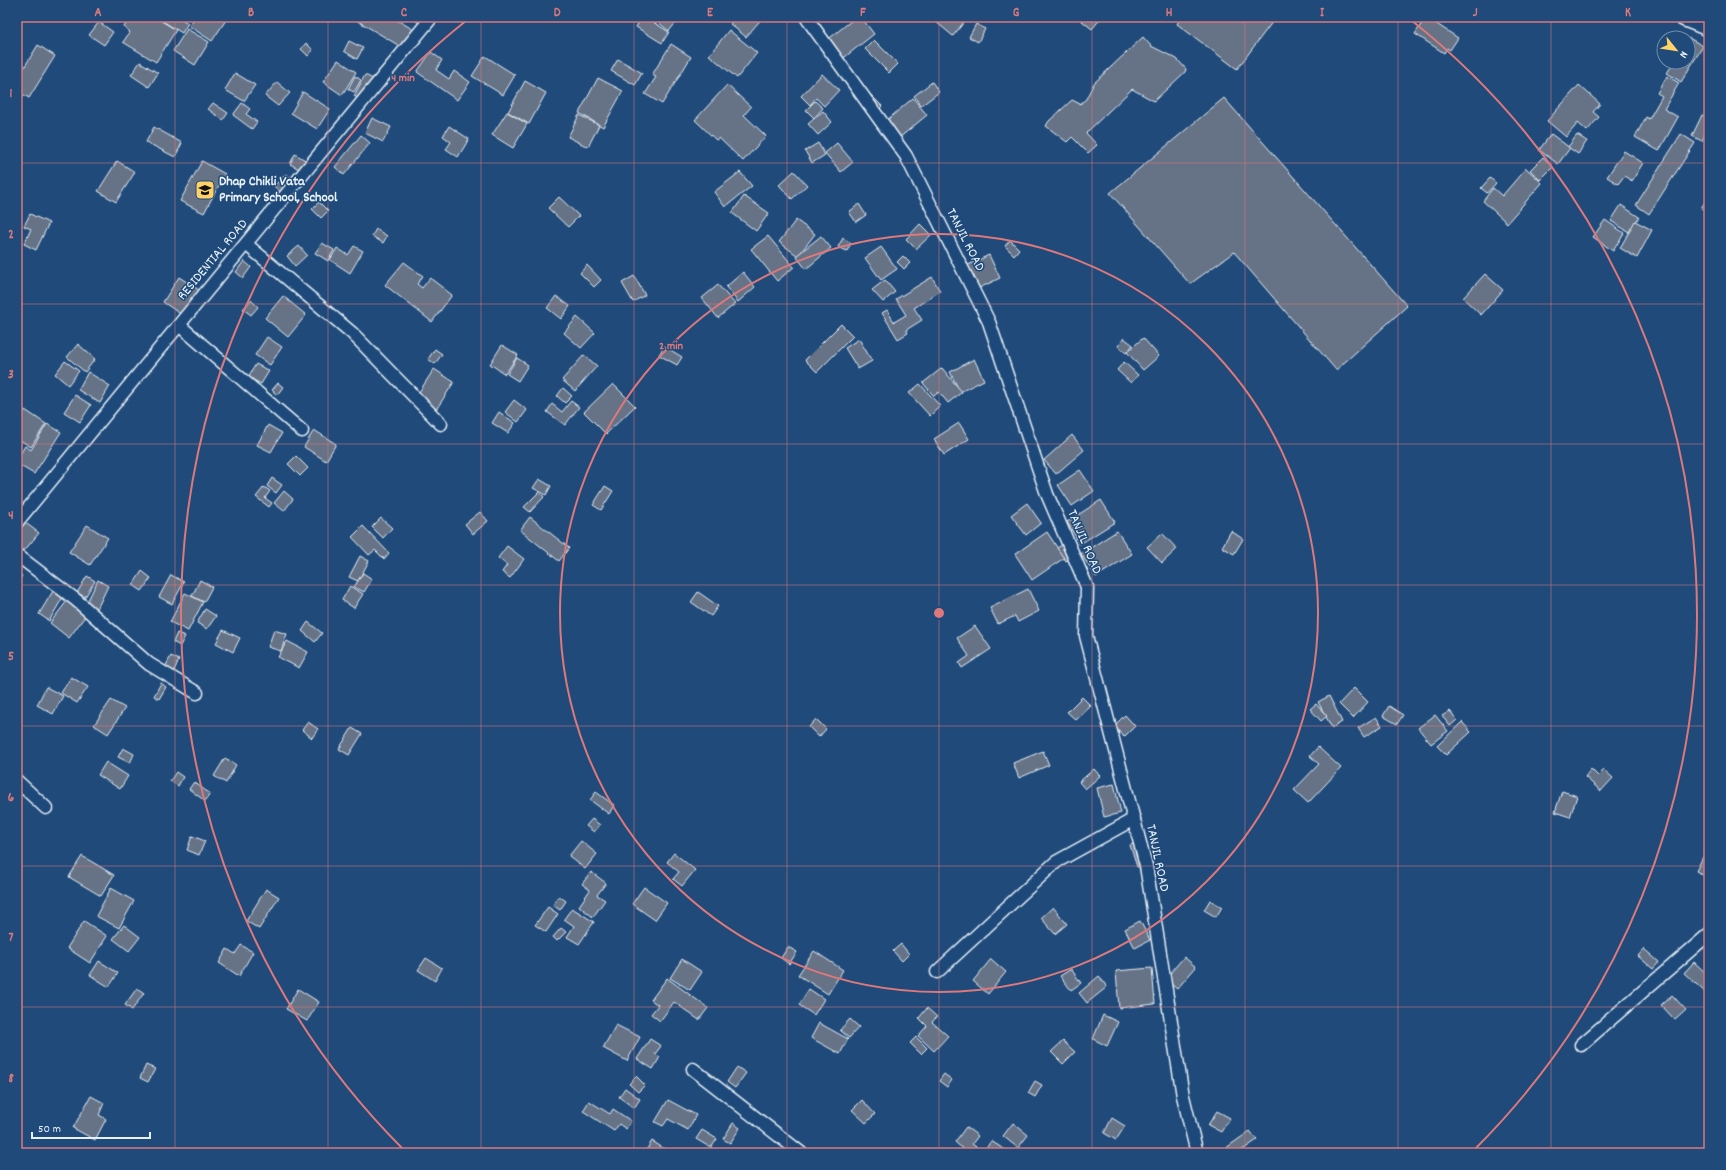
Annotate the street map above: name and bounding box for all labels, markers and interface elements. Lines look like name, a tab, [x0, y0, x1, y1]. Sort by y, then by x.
text: A	[94, 4, 102, 23]
text: B	[248, 4, 254, 23]
text: C	[401, 4, 408, 23]
text: D	[554, 4, 561, 23]
text: E	[707, 4, 714, 23]
text: F	[860, 4, 866, 23]
text: G	[1013, 4, 1020, 23]
text: H	[1166, 4, 1173, 23]
text: I	[1320, 4, 1325, 23]
text: J	[1473, 4, 1478, 23]
text: K	[1625, 4, 1631, 23]
north arrow	[1656, 30, 1696, 70]
text: N	[1674, 48, 1691, 61]
text: 4 min	[391, 70, 415, 87]
text: 1	[10, 85, 13, 104]
place label: Dhap Chikli Vata Primary School, School	[219, 172, 338, 208]
school or university icon: Dhap Chikli Vata Primary School, School	[194, 179, 216, 201]
street label: TANJIL ROAD	[941, 205, 989, 275]
street label: RESIDENTIAL ROAD	[173, 215, 253, 305]
text: 2	[8, 226, 14, 245]
text: 2 min	[659, 338, 683, 355]
text: 3	[8, 366, 14, 385]
text: 4	[8, 507, 14, 526]
street label: TANJIL ROAD	[1061, 507, 1107, 577]
centre of rings	[932, 606, 946, 620]
text: 5	[8, 648, 14, 667]
text: 6	[8, 789, 15, 808]
street label: TANJIL ROAD	[1140, 823, 1174, 893]
text: 7	[9, 929, 14, 948]
text: 8	[8, 1070, 14, 1089]
scale bar	[32, 1114, 150, 1140]
text: 50 m	[38, 1121, 61, 1138]

